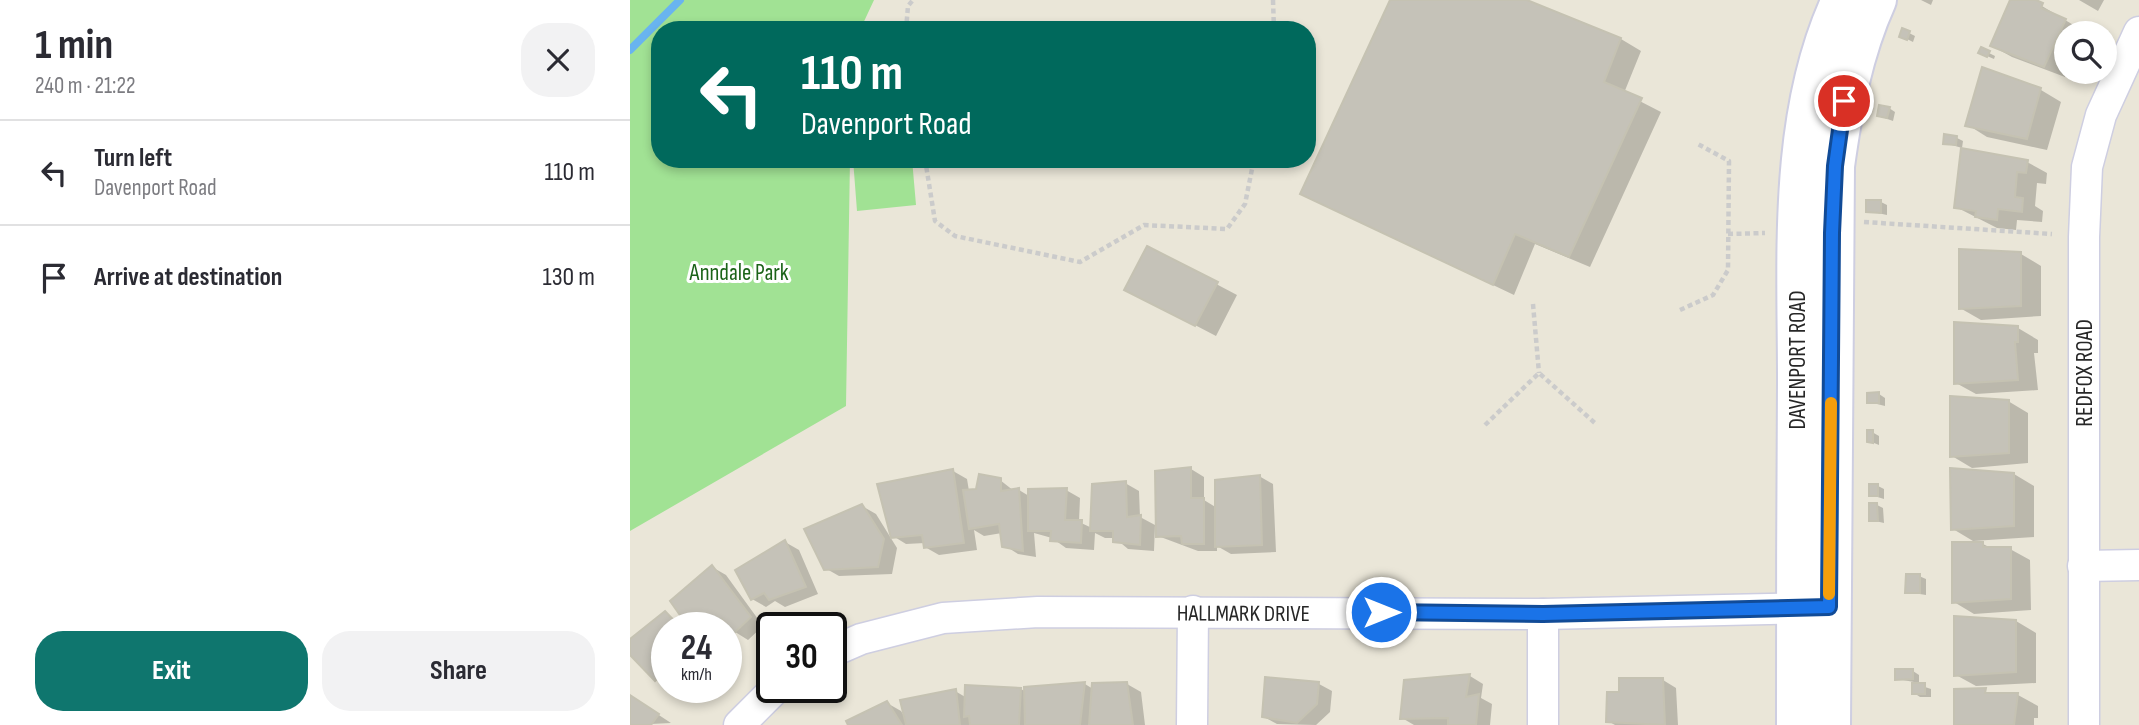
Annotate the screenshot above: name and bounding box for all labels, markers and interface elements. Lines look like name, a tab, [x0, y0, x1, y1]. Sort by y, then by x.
text: 1 min	[35, 20, 113, 71]
map controls	[2054, 21, 2117, 84]
button: search	[2054, 21, 2117, 84]
button: close	[521, 23, 595, 97]
text: 110 m	[801, 45, 903, 104]
icon: left	[686, 49, 777, 140]
pin	[1814, 71, 1874, 131]
text: 240 m · 21:22	[35, 72, 135, 100]
icon: arrive	[1825, 82, 1863, 120]
text: Davenport Road	[801, 105, 972, 144]
text: Turn left	[94, 143, 172, 174]
icon: left	[35, 154, 73, 192]
text: 110 m	[544, 157, 595, 188]
text: Davenport Road	[94, 174, 217, 202]
icon: arrive	[35, 259, 73, 297]
park label: Anndale Park	[688, 259, 789, 287]
text: Arrive at destination	[94, 262, 282, 293]
text: 130 m	[543, 262, 595, 293]
street label: DAVENPORT ROAD	[1784, 291, 1812, 429]
street label: REDFOX ROAD	[2071, 319, 2099, 427]
position arrow	[1344, 575, 1418, 649]
street label: HALLMARK DRIVE	[1177, 600, 1310, 628]
speed limit sign: 30	[756, 612, 847, 703]
text: 24	[681, 627, 712, 670]
button: Exit	[35, 631, 308, 711]
button: Share	[322, 631, 595, 711]
text: km/h	[681, 664, 712, 685]

